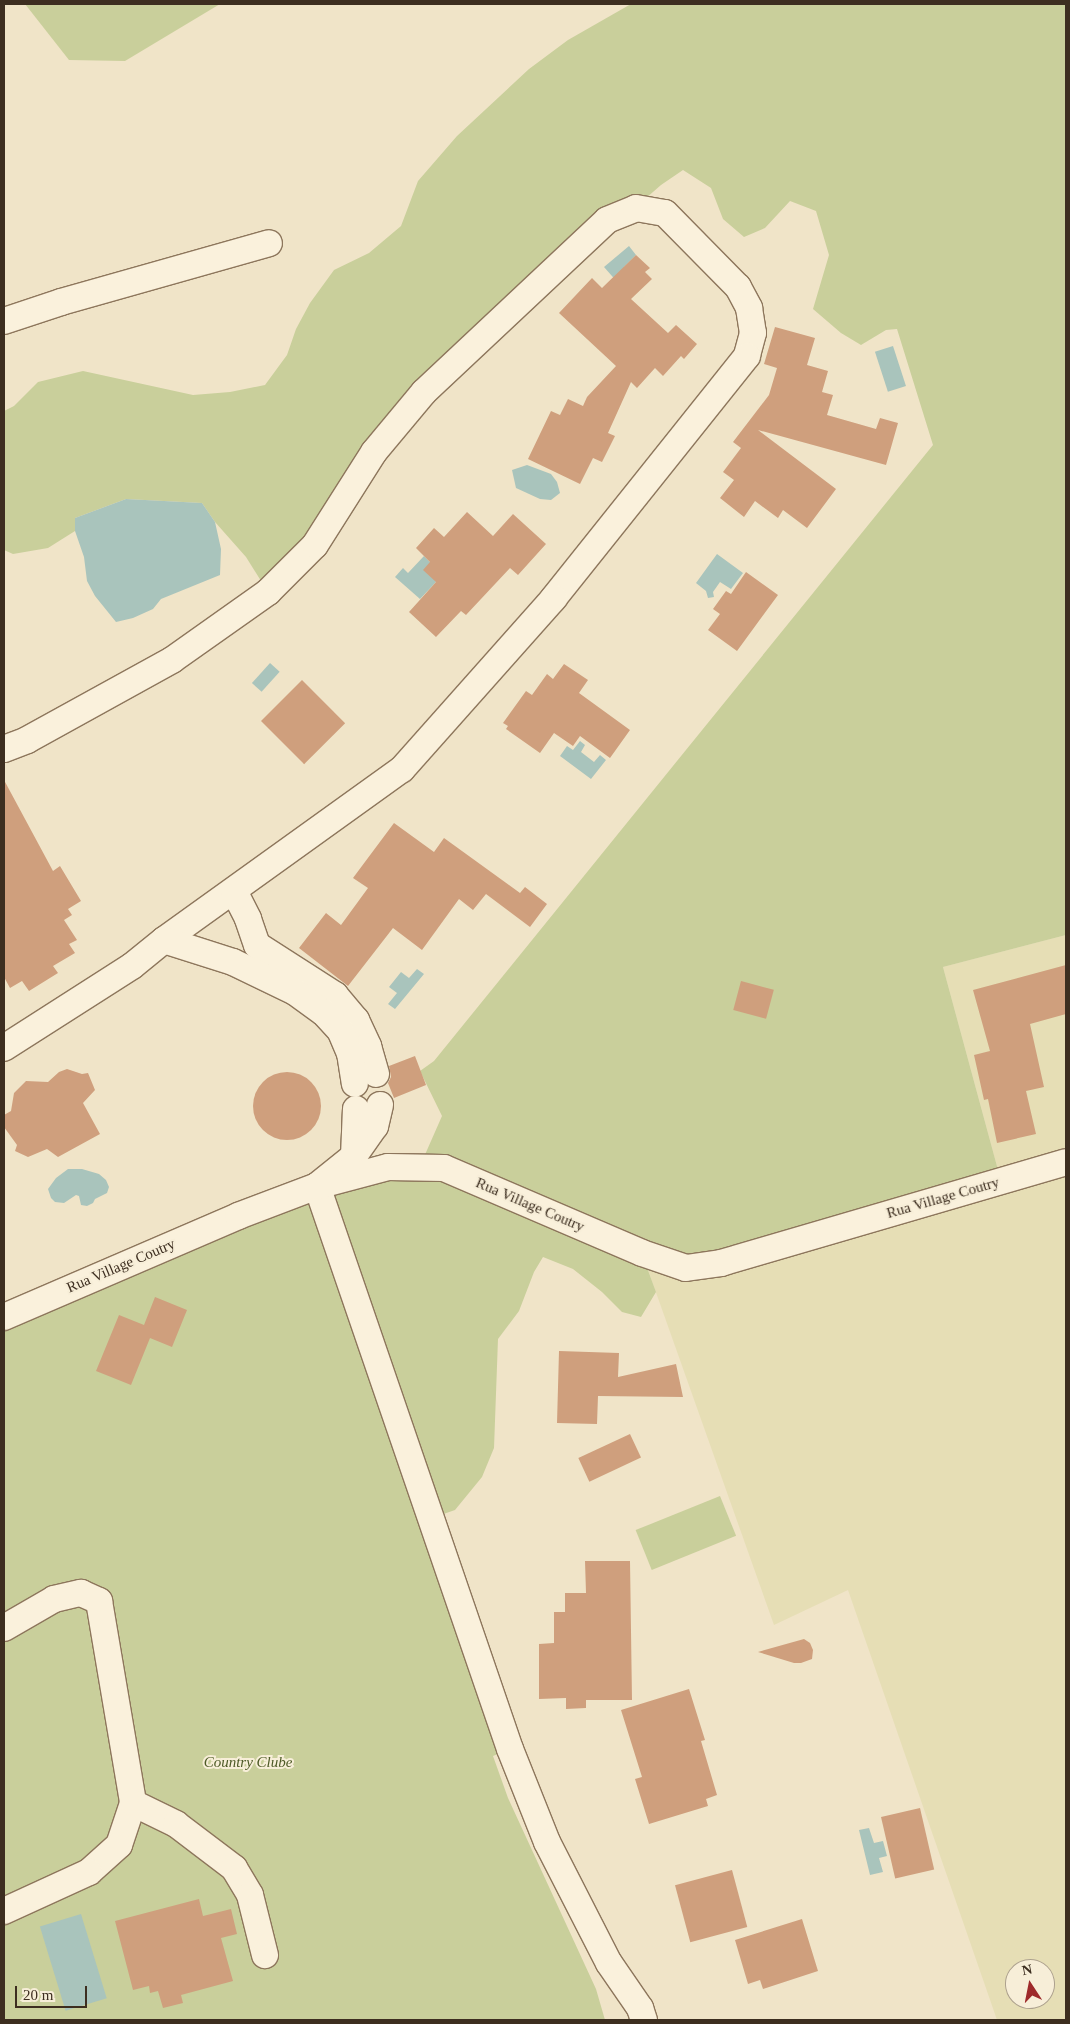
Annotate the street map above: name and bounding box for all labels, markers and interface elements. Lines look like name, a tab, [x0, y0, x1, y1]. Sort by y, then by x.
street label: Rua Village Coutry	[884, 1173, 1002, 1223]
street label: Rua Village Coutry	[473, 1174, 587, 1236]
street label: Rua Village Coutry	[64, 1235, 178, 1297]
park label: Country Clube	[204, 1754, 292, 1772]
north arrow	[1005, 1959, 1055, 2009]
text: N	[1021, 1961, 1034, 1978]
scale bar	[18, 1976, 90, 2008]
text: 20 m	[23, 1987, 53, 2003]

